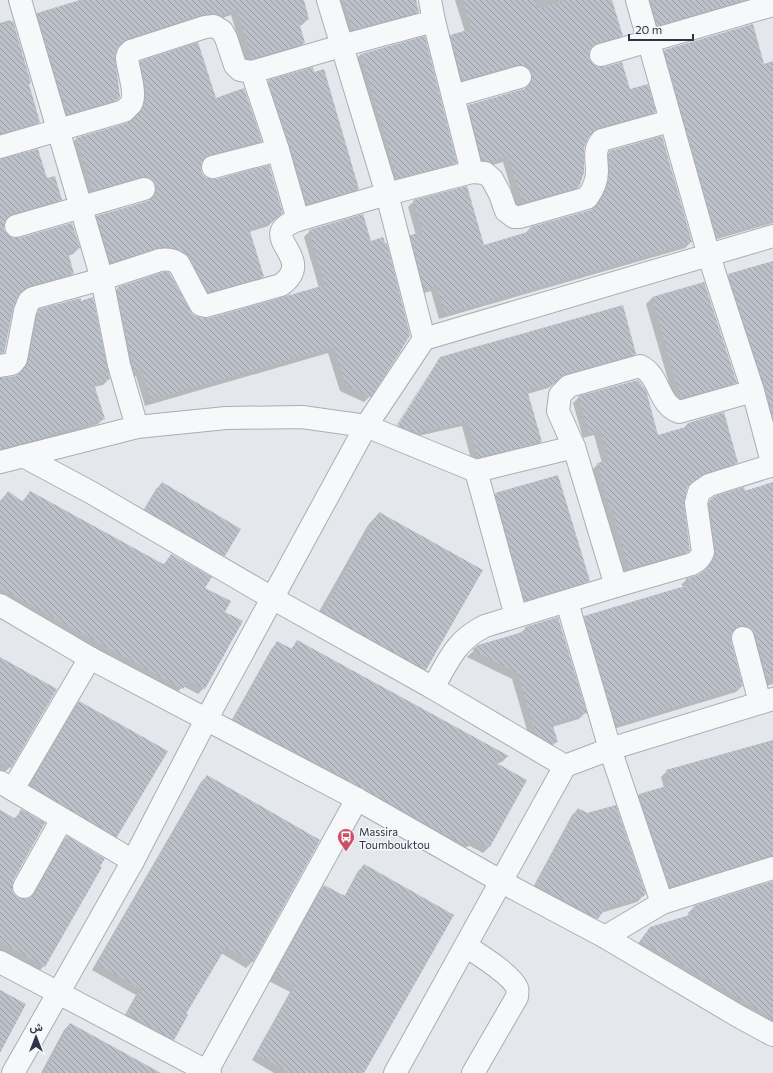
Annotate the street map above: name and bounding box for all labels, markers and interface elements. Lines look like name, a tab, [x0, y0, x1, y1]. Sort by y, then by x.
scale bar	[629, 16, 693, 42]
text: 20 m	[635, 22, 662, 36]
place label: Massira Toumbouktou	[359, 825, 430, 851]
bus stop icon: Massira Toumbouktou	[336, 827, 356, 852]
north arrow	[16, 1017, 56, 1057]
text: ش	[29, 1020, 43, 1034]

